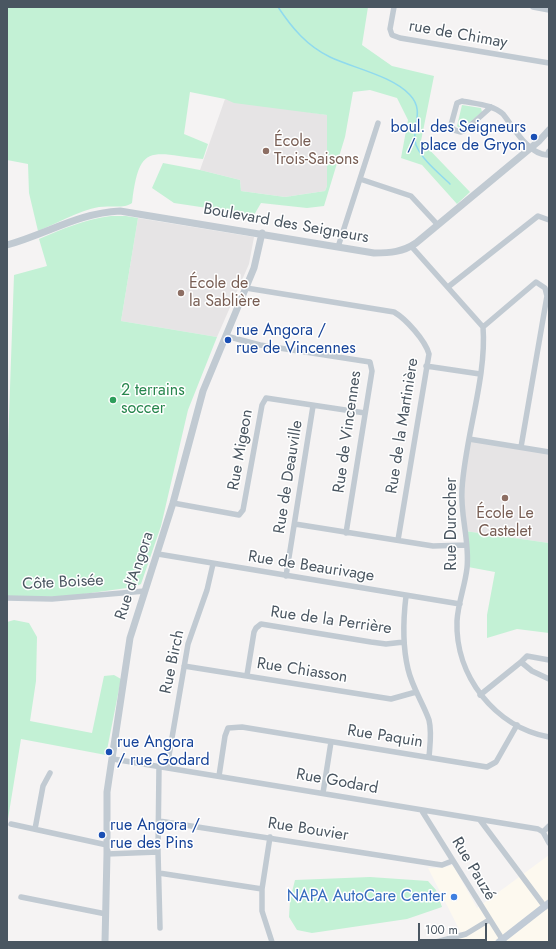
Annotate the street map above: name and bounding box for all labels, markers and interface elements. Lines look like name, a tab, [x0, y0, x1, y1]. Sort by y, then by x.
street label: rue de Chimay	[407, 17, 509, 53]
place label: boul. des Seigneurs / place de Gryon	[391, 118, 526, 156]
place label: École Trois-Saisons	[274, 132, 359, 170]
marker: boul. des Seigneurs / place de Gryon	[529, 132, 539, 142]
marker: École Trois-Saisons	[261, 146, 271, 156]
street label: Boulevard des Seigneurs	[202, 200, 370, 248]
place label: École de la Sablière	[189, 274, 260, 312]
marker: École de la Sablière	[176, 288, 186, 298]
place label: rue Angora / rue de Vincennes	[236, 321, 356, 359]
marker: rue Angora / rue de Vincennes	[223, 335, 233, 345]
street label: Rue de la Martinière	[383, 357, 423, 495]
street label: Rue de Vincennes	[330, 370, 366, 494]
place label: 2 terrains soccer	[121, 381, 185, 419]
marker: 2 terrains soccer	[108, 395, 118, 405]
street label: Rue Migeon	[224, 408, 258, 492]
street label: Rue de Deauville	[271, 419, 307, 535]
street label: Rue Durocher	[442, 477, 462, 571]
marker: École Le Castelet	[500, 493, 510, 503]
place label: École Le Castelet	[476, 504, 534, 542]
street label: Rue d'Angora	[112, 529, 158, 623]
street label: Rue de Beaurivage	[246, 548, 376, 586]
street label: Côte Boisée	[22, 571, 104, 595]
street label: Rue de la Perrière	[269, 603, 393, 639]
street label: Rue Birch	[157, 628, 189, 696]
street label: Rue Chiasson	[255, 654, 349, 688]
street label: Rue Paquin	[346, 722, 424, 752]
place label: rue Angora / rue Godard	[117, 733, 210, 771]
marker: rue Angora / rue Godard	[104, 747, 114, 757]
street label: Rue Godard	[294, 765, 380, 799]
street label: Rue Bouvier	[266, 814, 350, 846]
place label: rue Angora / rue des Pins	[110, 816, 200, 854]
marker: rue Angora / rue des Pins	[97, 830, 107, 840]
street label: Rue Pauzé	[447, 834, 499, 904]
place label: NAPA AutoCare Center	[287, 887, 446, 907]
marker: NAPA AutoCare Center	[449, 892, 459, 902]
scale bar	[420, 915, 489, 941]
text: 100 m	[425, 921, 458, 939]

